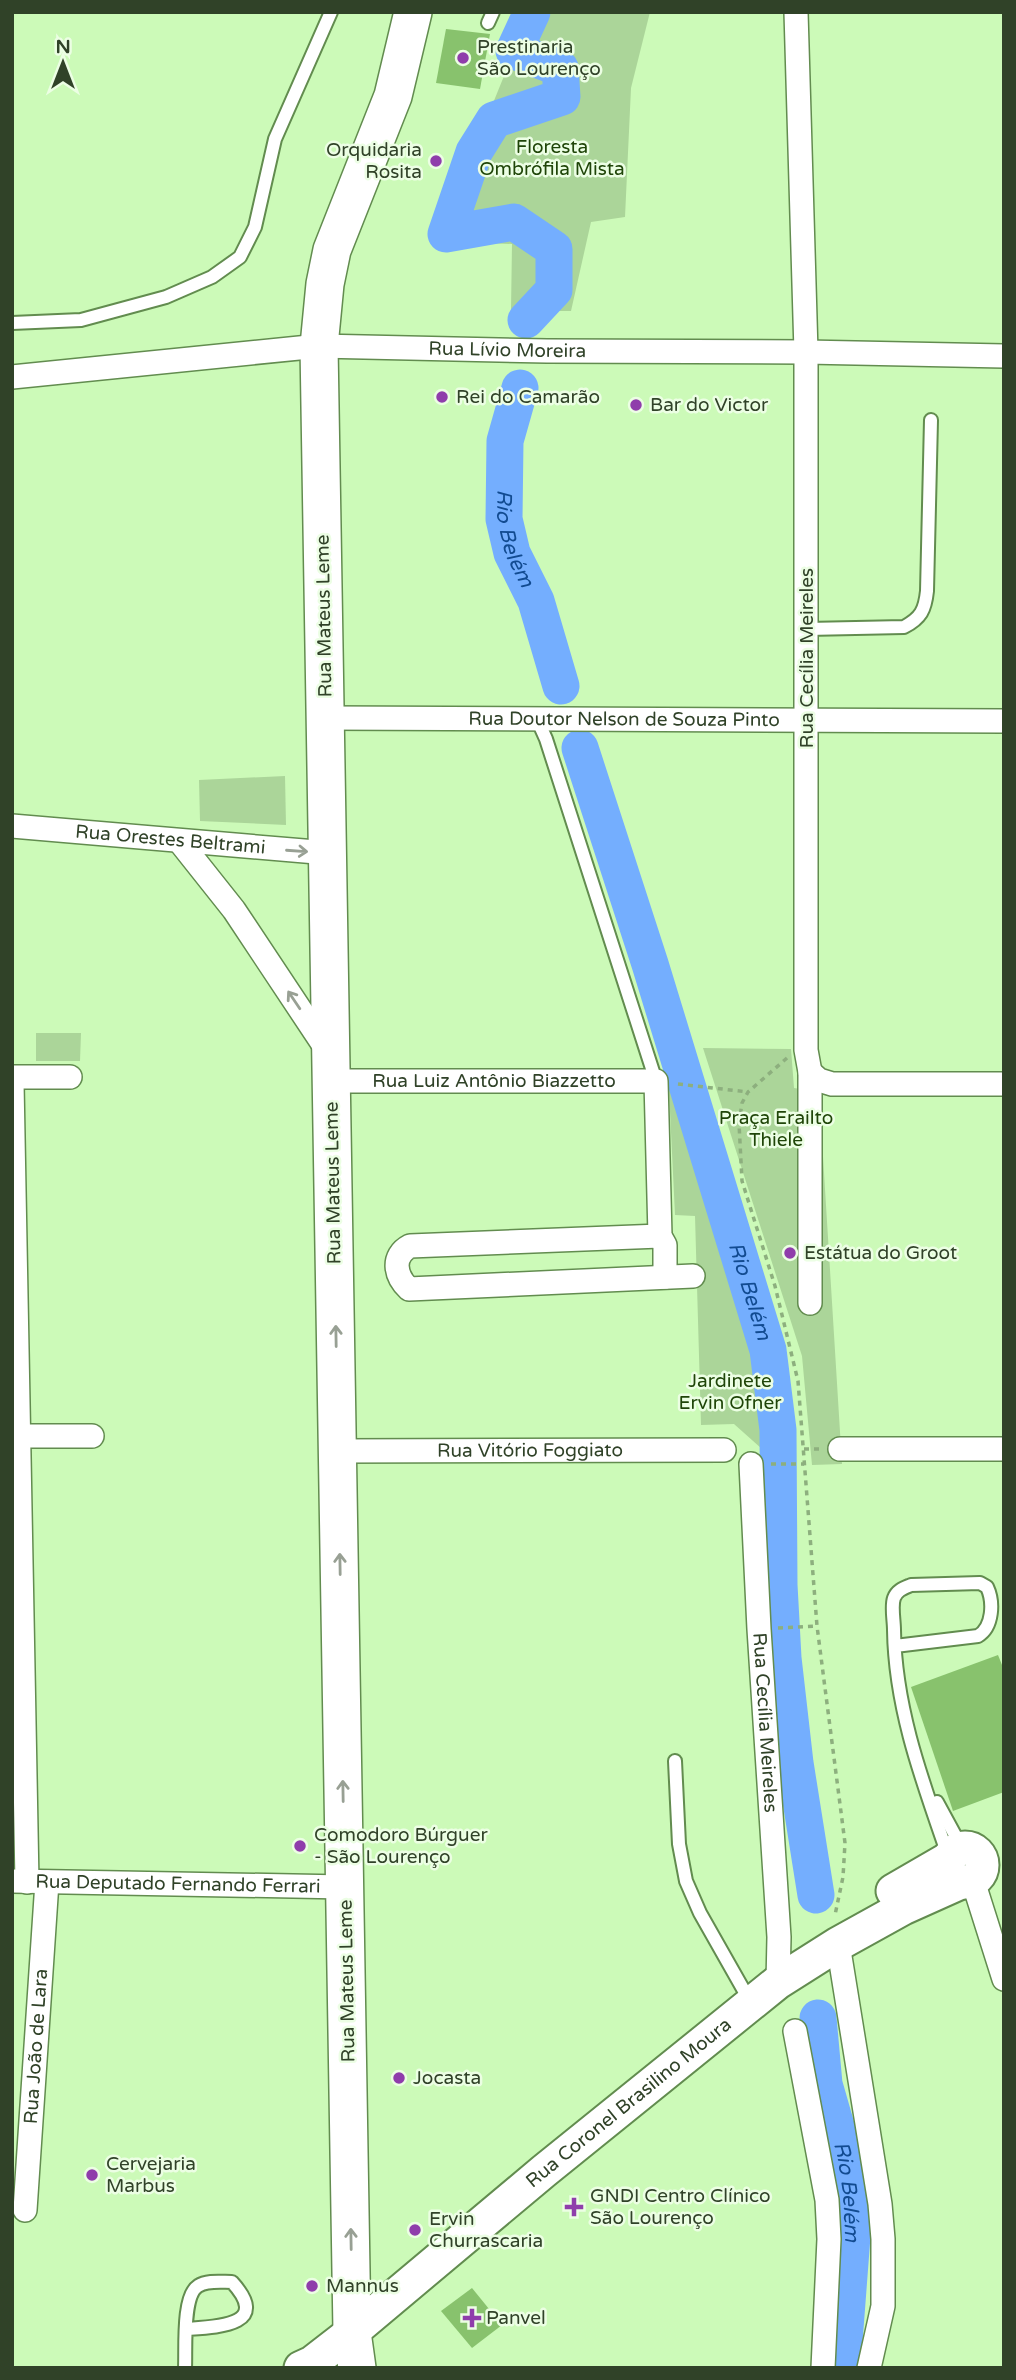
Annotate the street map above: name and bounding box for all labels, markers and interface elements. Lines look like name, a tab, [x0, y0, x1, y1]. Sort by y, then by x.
north arrow	[28, 28, 98, 98]
text: N	[55, 36, 71, 58]
place label: Prestinaria São Lourenço	[477, 36, 601, 80]
marker: Prestinaria São Lourenço	[455, 50, 471, 66]
park label: Floresta Ombrófila Mista	[479, 136, 625, 180]
place label: Orquidaria Rosita	[326, 139, 422, 183]
marker: Orquidaria Rosita	[428, 153, 444, 169]
street label: Rua Lívio Moreira	[428, 337, 586, 362]
place label: Rei do Camarão	[456, 386, 600, 408]
marker: Rei do Camarão	[434, 389, 450, 405]
place label: Bar do Victor	[650, 394, 769, 416]
marker: Bar do Victor	[628, 397, 644, 413]
water label: Rio Belém	[491, 489, 540, 592]
street label: Rua Mateus Leme	[312, 534, 336, 698]
street label: Rua Cecília Meireles	[796, 568, 818, 748]
street label: Rua Doutor Nelson de Souza Pinto	[468, 708, 780, 731]
street label: Rua Orestes Beltrami	[74, 820, 266, 859]
one-way arrow	[285, 845, 308, 858]
one-way arrow	[287, 991, 301, 1010]
street label: Rua Luiz Antônio Biazzetto	[372, 1070, 616, 1092]
street label: Rua Mateus Leme	[321, 1101, 345, 1265]
park label: Praça Erailto Thiele	[719, 1107, 833, 1151]
water label: Rio Belém	[723, 1239, 777, 1344]
place label: Estátua do Groot	[804, 1242, 957, 1264]
marker: Estátua do Groot	[782, 1245, 798, 1261]
one-way arrow	[329, 1325, 342, 1348]
park label: Jardinete Ervin Ofner	[679, 1370, 782, 1414]
street label: Rua Vitório Foggiato	[437, 1439, 623, 1462]
one-way arrow	[333, 1553, 347, 1576]
street label: Rua Cecília Meireles	[748, 1632, 782, 1813]
one-way arrow	[337, 1780, 350, 1803]
place label: Comodoro Búrguer - São Lourenço	[314, 1824, 488, 1868]
marker: Comodoro Búrguer - São Lourenço	[292, 1838, 308, 1854]
street label: Rua Deputado Fernando Ferrari	[35, 1870, 321, 1898]
street label: Rua Mateus Leme	[335, 1899, 359, 2063]
street label: Rua João de Lara	[20, 1968, 52, 2125]
street label: Rua Coronel Brasilino Moura	[522, 2013, 736, 2192]
place label: Jocasta	[413, 2067, 481, 2089]
marker: Jocasta	[391, 2070, 407, 2086]
water label: Rio Belém	[829, 2138, 865, 2243]
place label: Cervejaria Marbus	[106, 2153, 196, 2197]
marker: Cervejaria Marbus	[84, 2167, 100, 2183]
place label: GNDI Centro Clínico São Lourenço	[590, 2185, 771, 2229]
marker: GNDI Centro Clínico São Lourenço	[564, 2197, 584, 2217]
place label: Ervin Churrascaria	[429, 2208, 543, 2252]
marker: Ervin Churrascaria	[407, 2222, 423, 2238]
one-way arrow	[344, 2228, 357, 2251]
place label: Mannus	[326, 2275, 399, 2297]
marker: Mannus	[304, 2278, 320, 2294]
place label: Panvel	[486, 2307, 546, 2329]
marker: Panvel	[464, 2310, 480, 2326]

